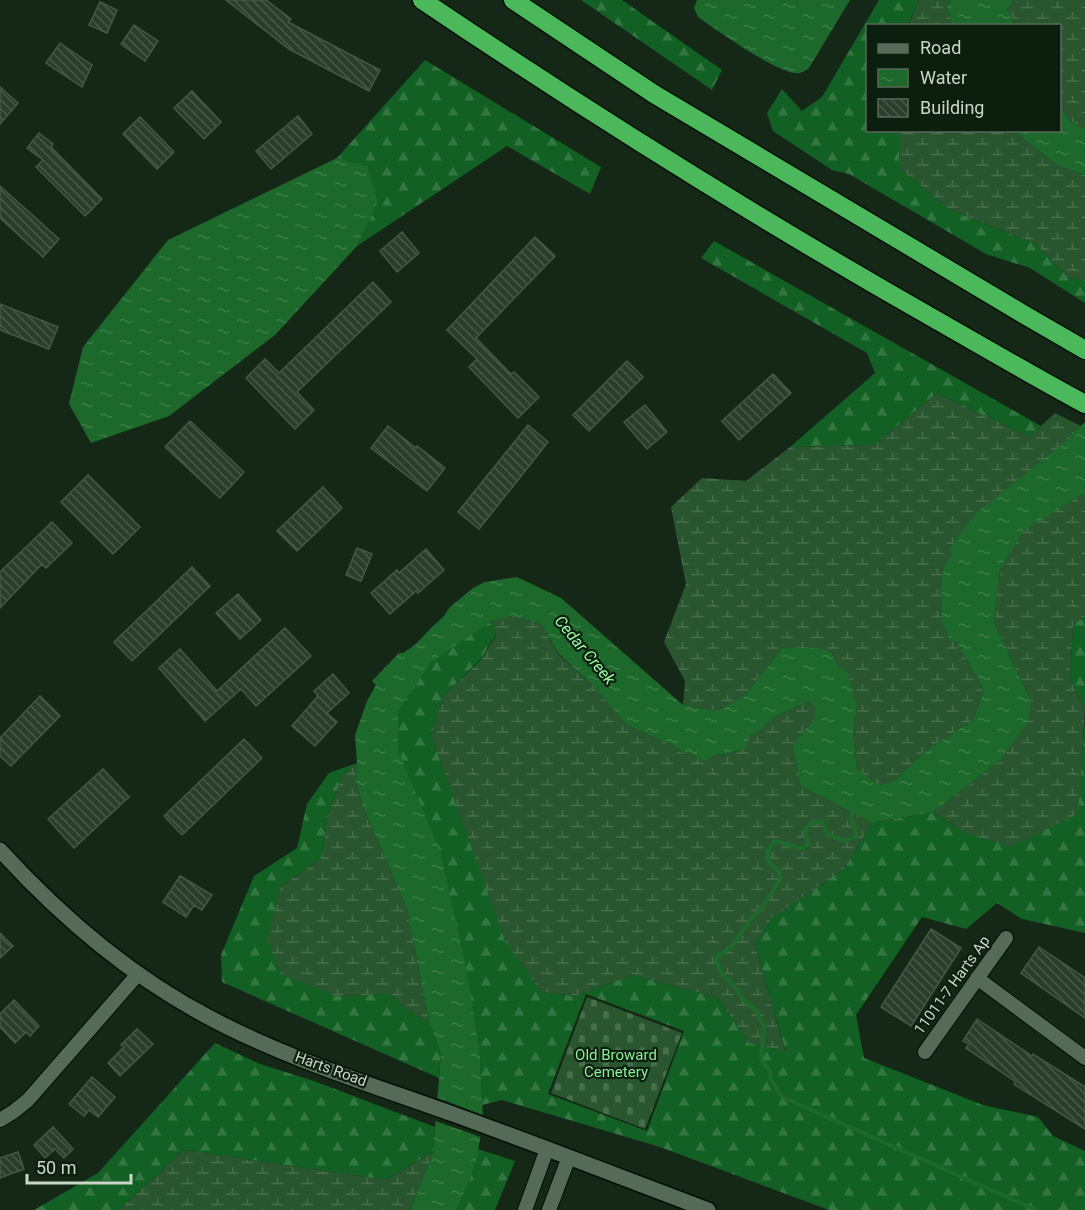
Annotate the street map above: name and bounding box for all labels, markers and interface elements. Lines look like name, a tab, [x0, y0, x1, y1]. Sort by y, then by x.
legend	[866, 24, 1061, 132]
text: Road	[920, 37, 961, 58]
text: Water	[920, 67, 967, 88]
text: Building	[920, 97, 984, 118]
water label: Cedar Creek	[551, 612, 620, 689]
street label: 11011-7 Harts Ap	[910, 932, 994, 1038]
park label: Old Broward Cemetery	[575, 1046, 657, 1081]
street label: Harts Road	[293, 1048, 369, 1090]
scale bar	[27, 1147, 130, 1185]
text: 50 m	[36, 1157, 76, 1178]

